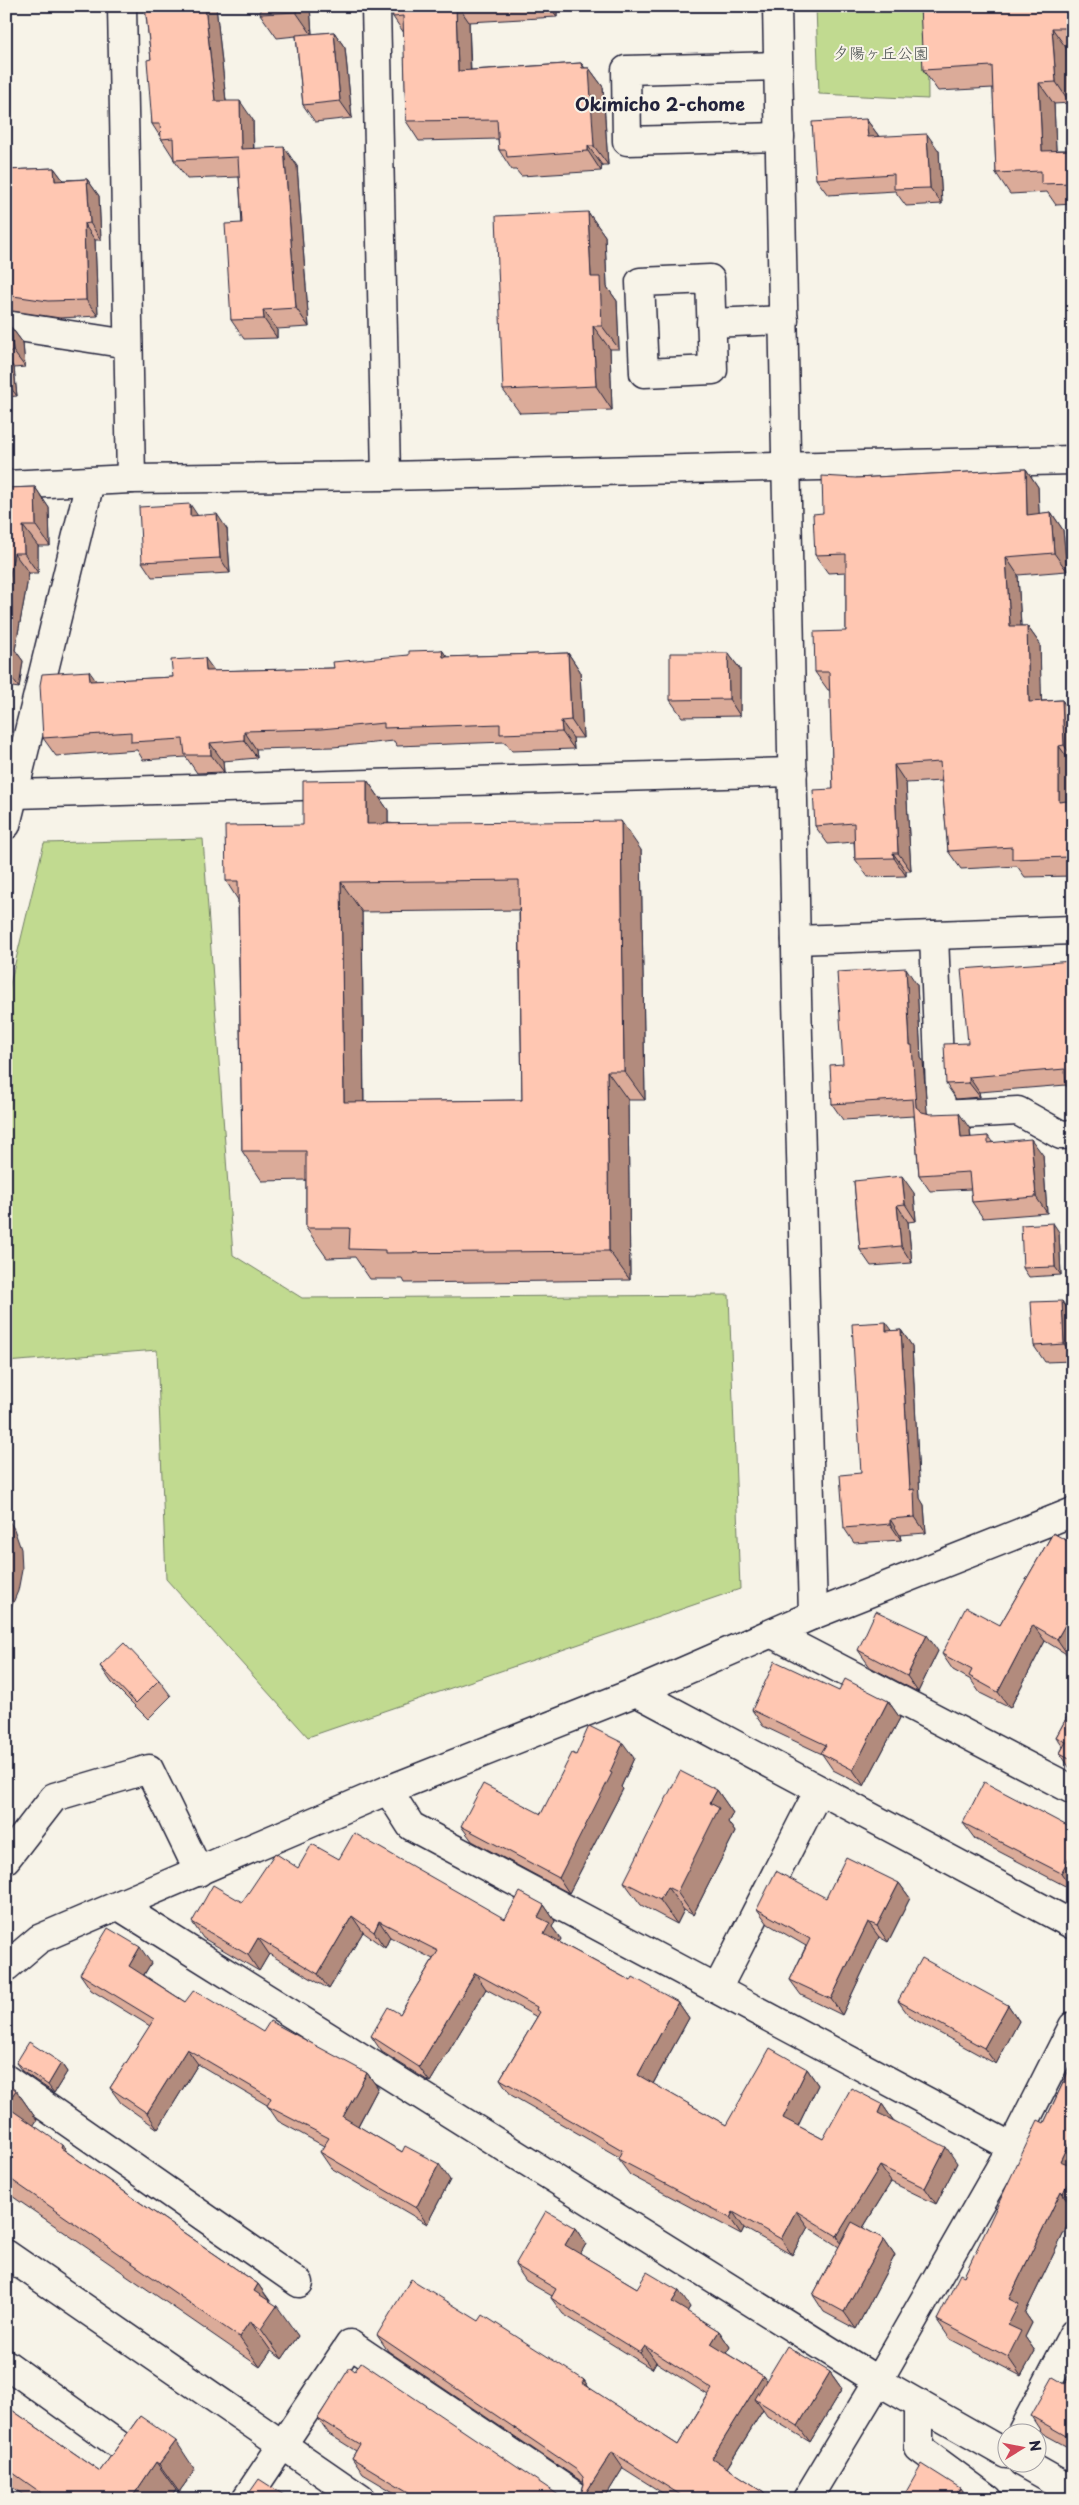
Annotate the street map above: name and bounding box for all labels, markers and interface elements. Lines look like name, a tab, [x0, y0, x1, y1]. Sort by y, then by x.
park label: 夕陽ヶ丘公園	[833, 40, 929, 64]
district label: Okimicho 2-chome	[575, 90, 745, 117]
north arrow	[996, 2422, 1046, 2472]
text: N	[1024, 2438, 1047, 2453]

